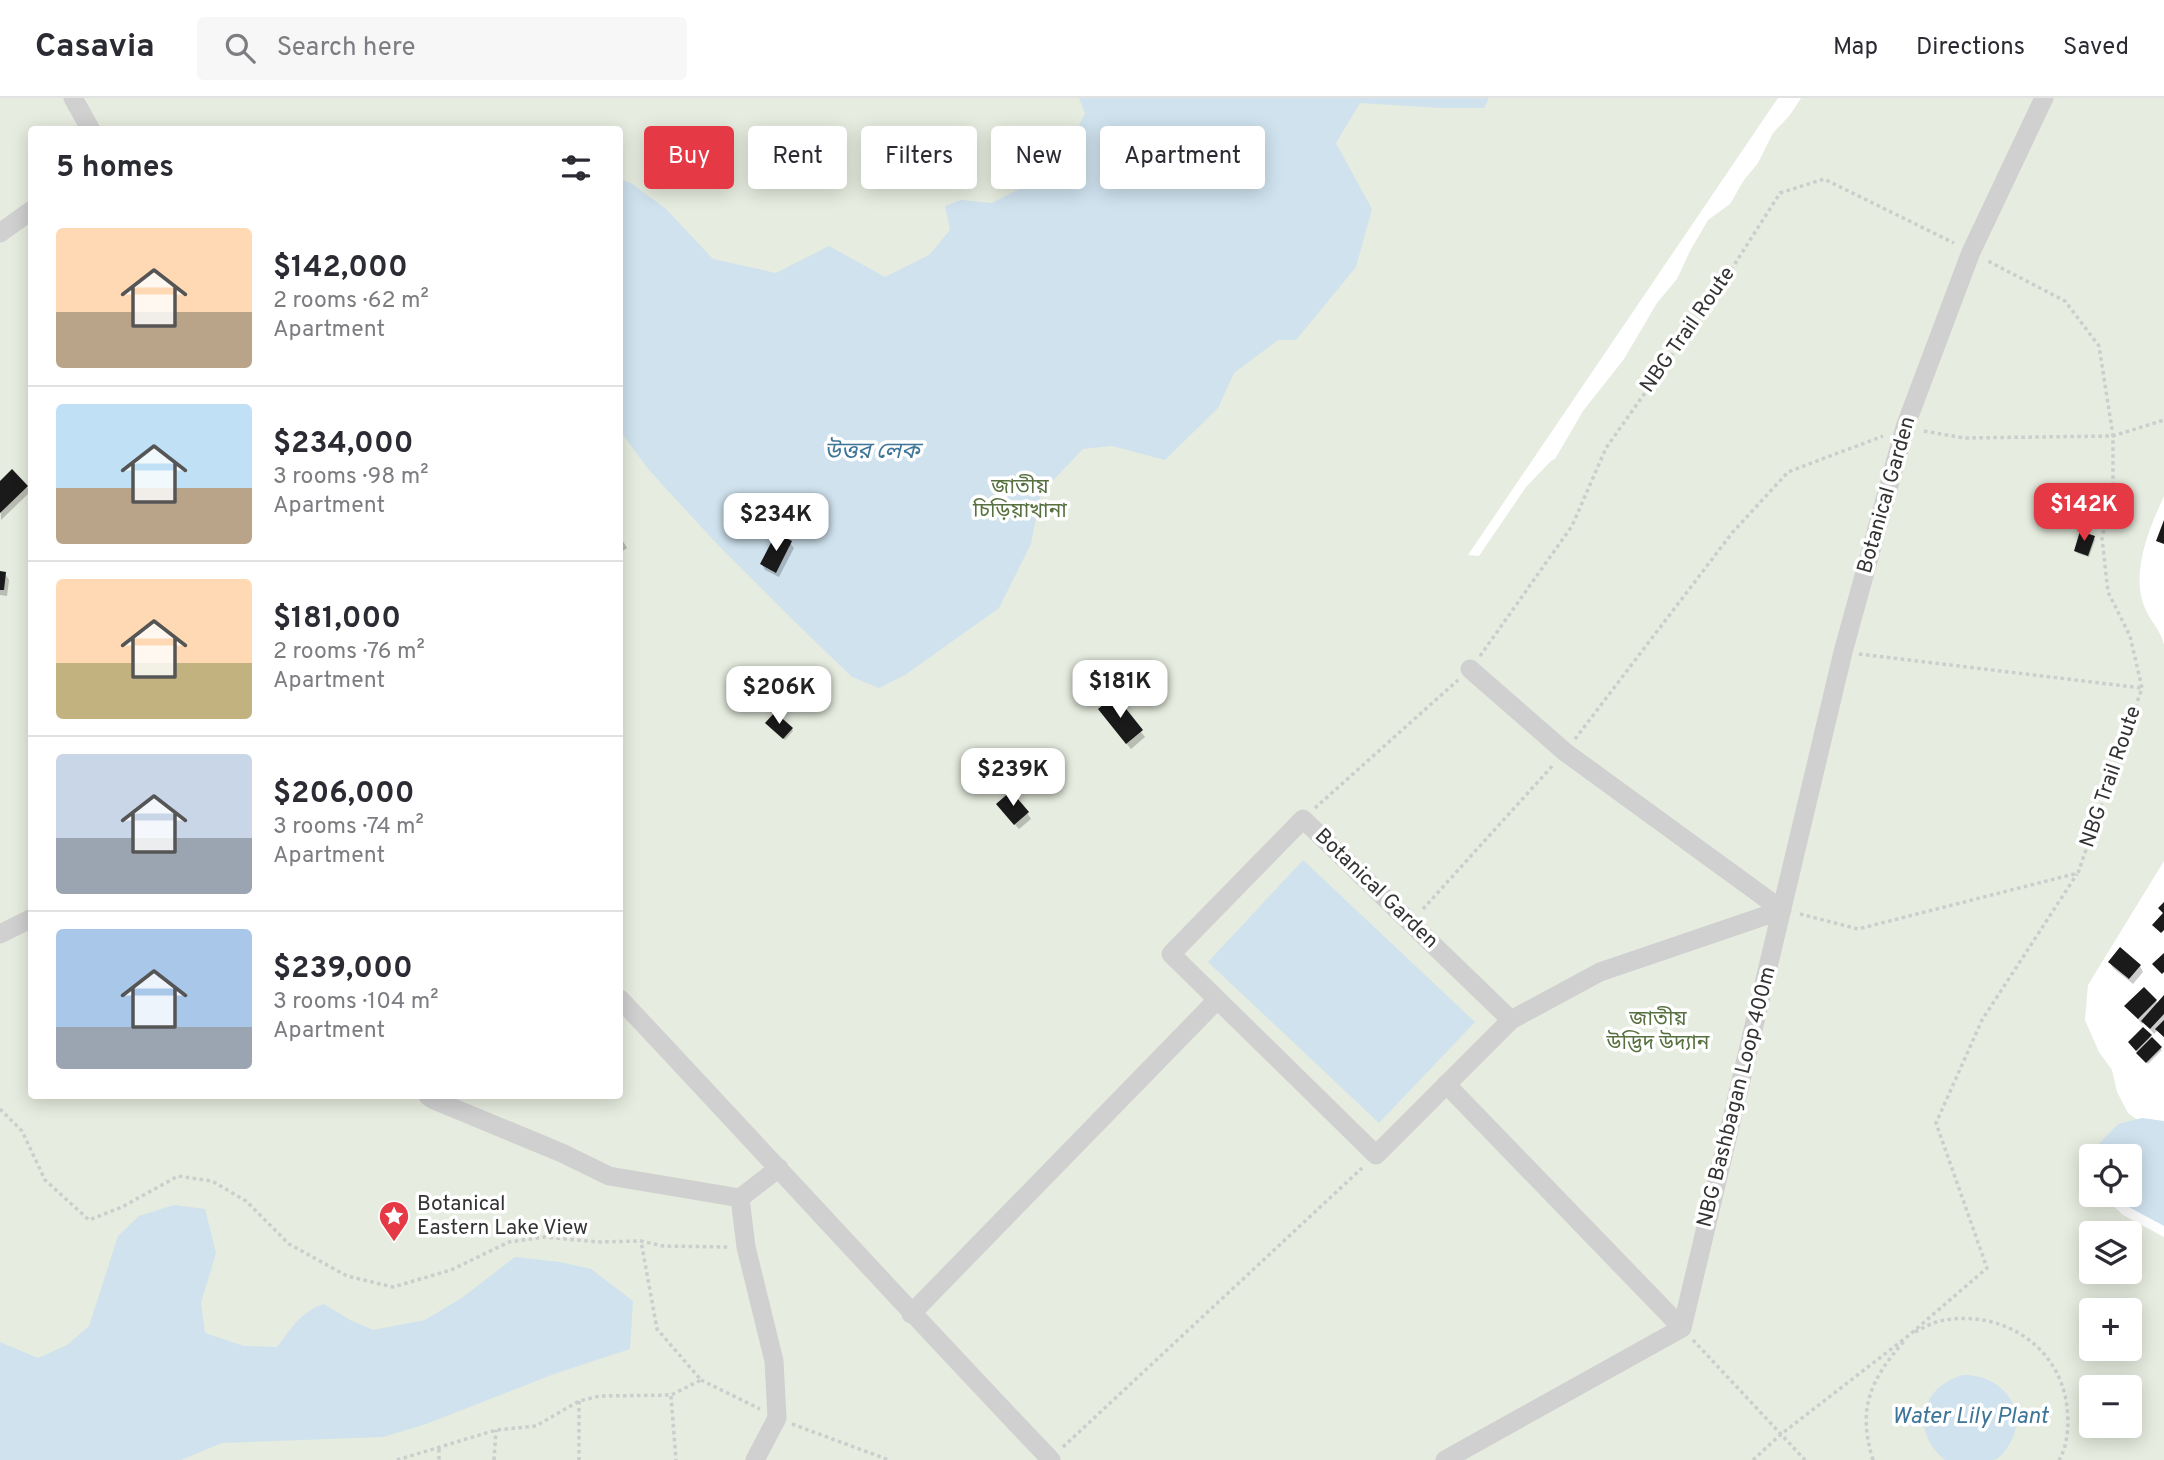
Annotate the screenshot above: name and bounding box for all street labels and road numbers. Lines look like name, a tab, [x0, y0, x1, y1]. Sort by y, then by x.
street label: NBG Trail Route	[1635, 262, 1741, 398]
street label: Botanical Garden	[1852, 413, 1922, 577]
street label: NBG Trail Route	[2074, 703, 2148, 851]
street label: Botanical Garden	[1308, 823, 1444, 955]
street label: NBG Bashbagan Loop 400m	[1692, 964, 1782, 1230]

